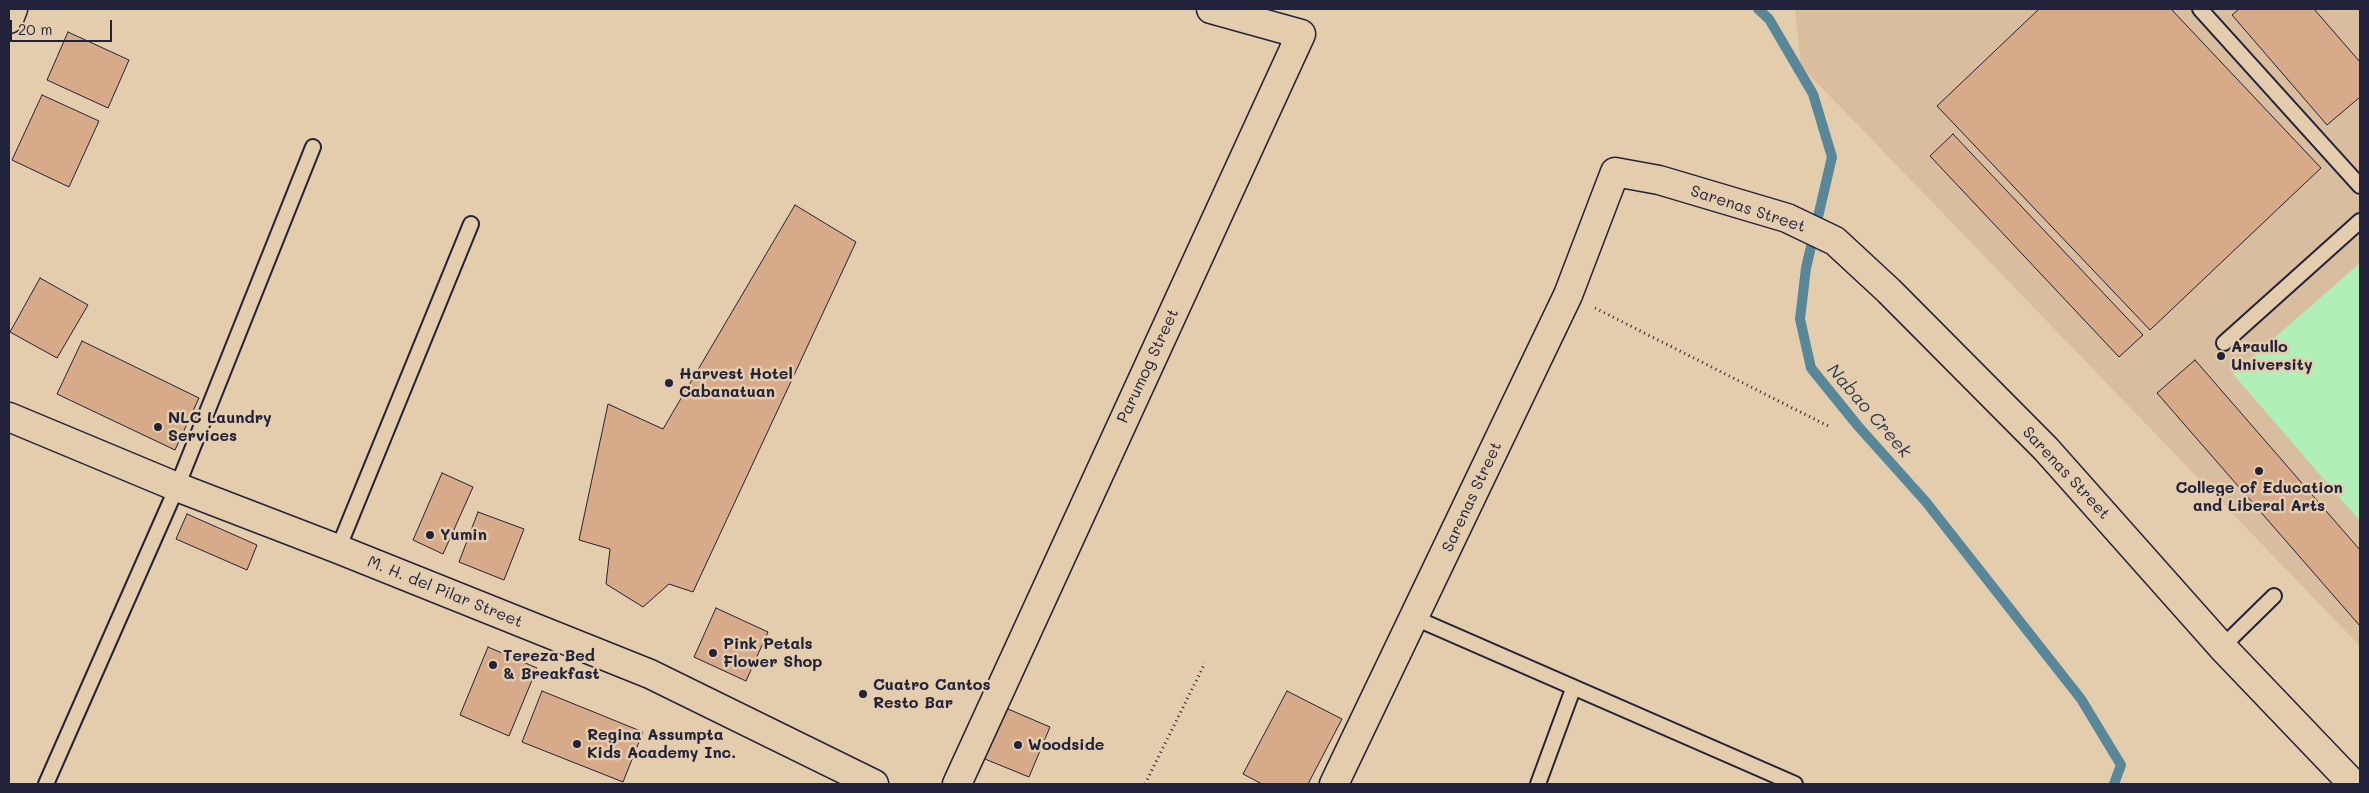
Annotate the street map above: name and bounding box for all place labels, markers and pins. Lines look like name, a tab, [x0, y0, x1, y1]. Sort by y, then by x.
place label: Araullo University	[2231, 337, 2313, 375]
marker: Araullo University	[2215, 350, 2227, 362]
place label: Harvest Hotel Cabanatuan	[679, 364, 793, 402]
marker: Harvest Hotel Cabanatuan	[663, 377, 675, 389]
place label: NLC Laundry Services	[168, 408, 272, 446]
marker: NLC Laundry Services	[152, 421, 164, 433]
marker: College of Education and Liberal Arts	[2253, 465, 2265, 477]
place label: College of Education and Liberal Arts	[2175, 478, 2343, 516]
place label: Yumin	[440, 525, 487, 545]
marker: Yumin	[424, 529, 436, 541]
place label: Pink Petals Flower Shop	[723, 634, 822, 672]
place label: Tereza Bed & Breakfast	[503, 646, 600, 684]
marker: Pink Petals Flower Shop	[707, 647, 719, 659]
marker: Tereza Bed & Breakfast	[487, 659, 499, 671]
place label: Cuatro Cantos Resto Bar	[873, 675, 991, 713]
marker: Cuatro Cantos Resto Bar	[857, 688, 869, 700]
place label: Regina Assumpta Kids Academy Inc.	[587, 725, 736, 763]
place label: Woodside	[1028, 735, 1104, 755]
marker: Regina Assumpta Kids Academy Inc.	[571, 738, 583, 750]
marker: Woodside	[1012, 739, 1024, 751]

